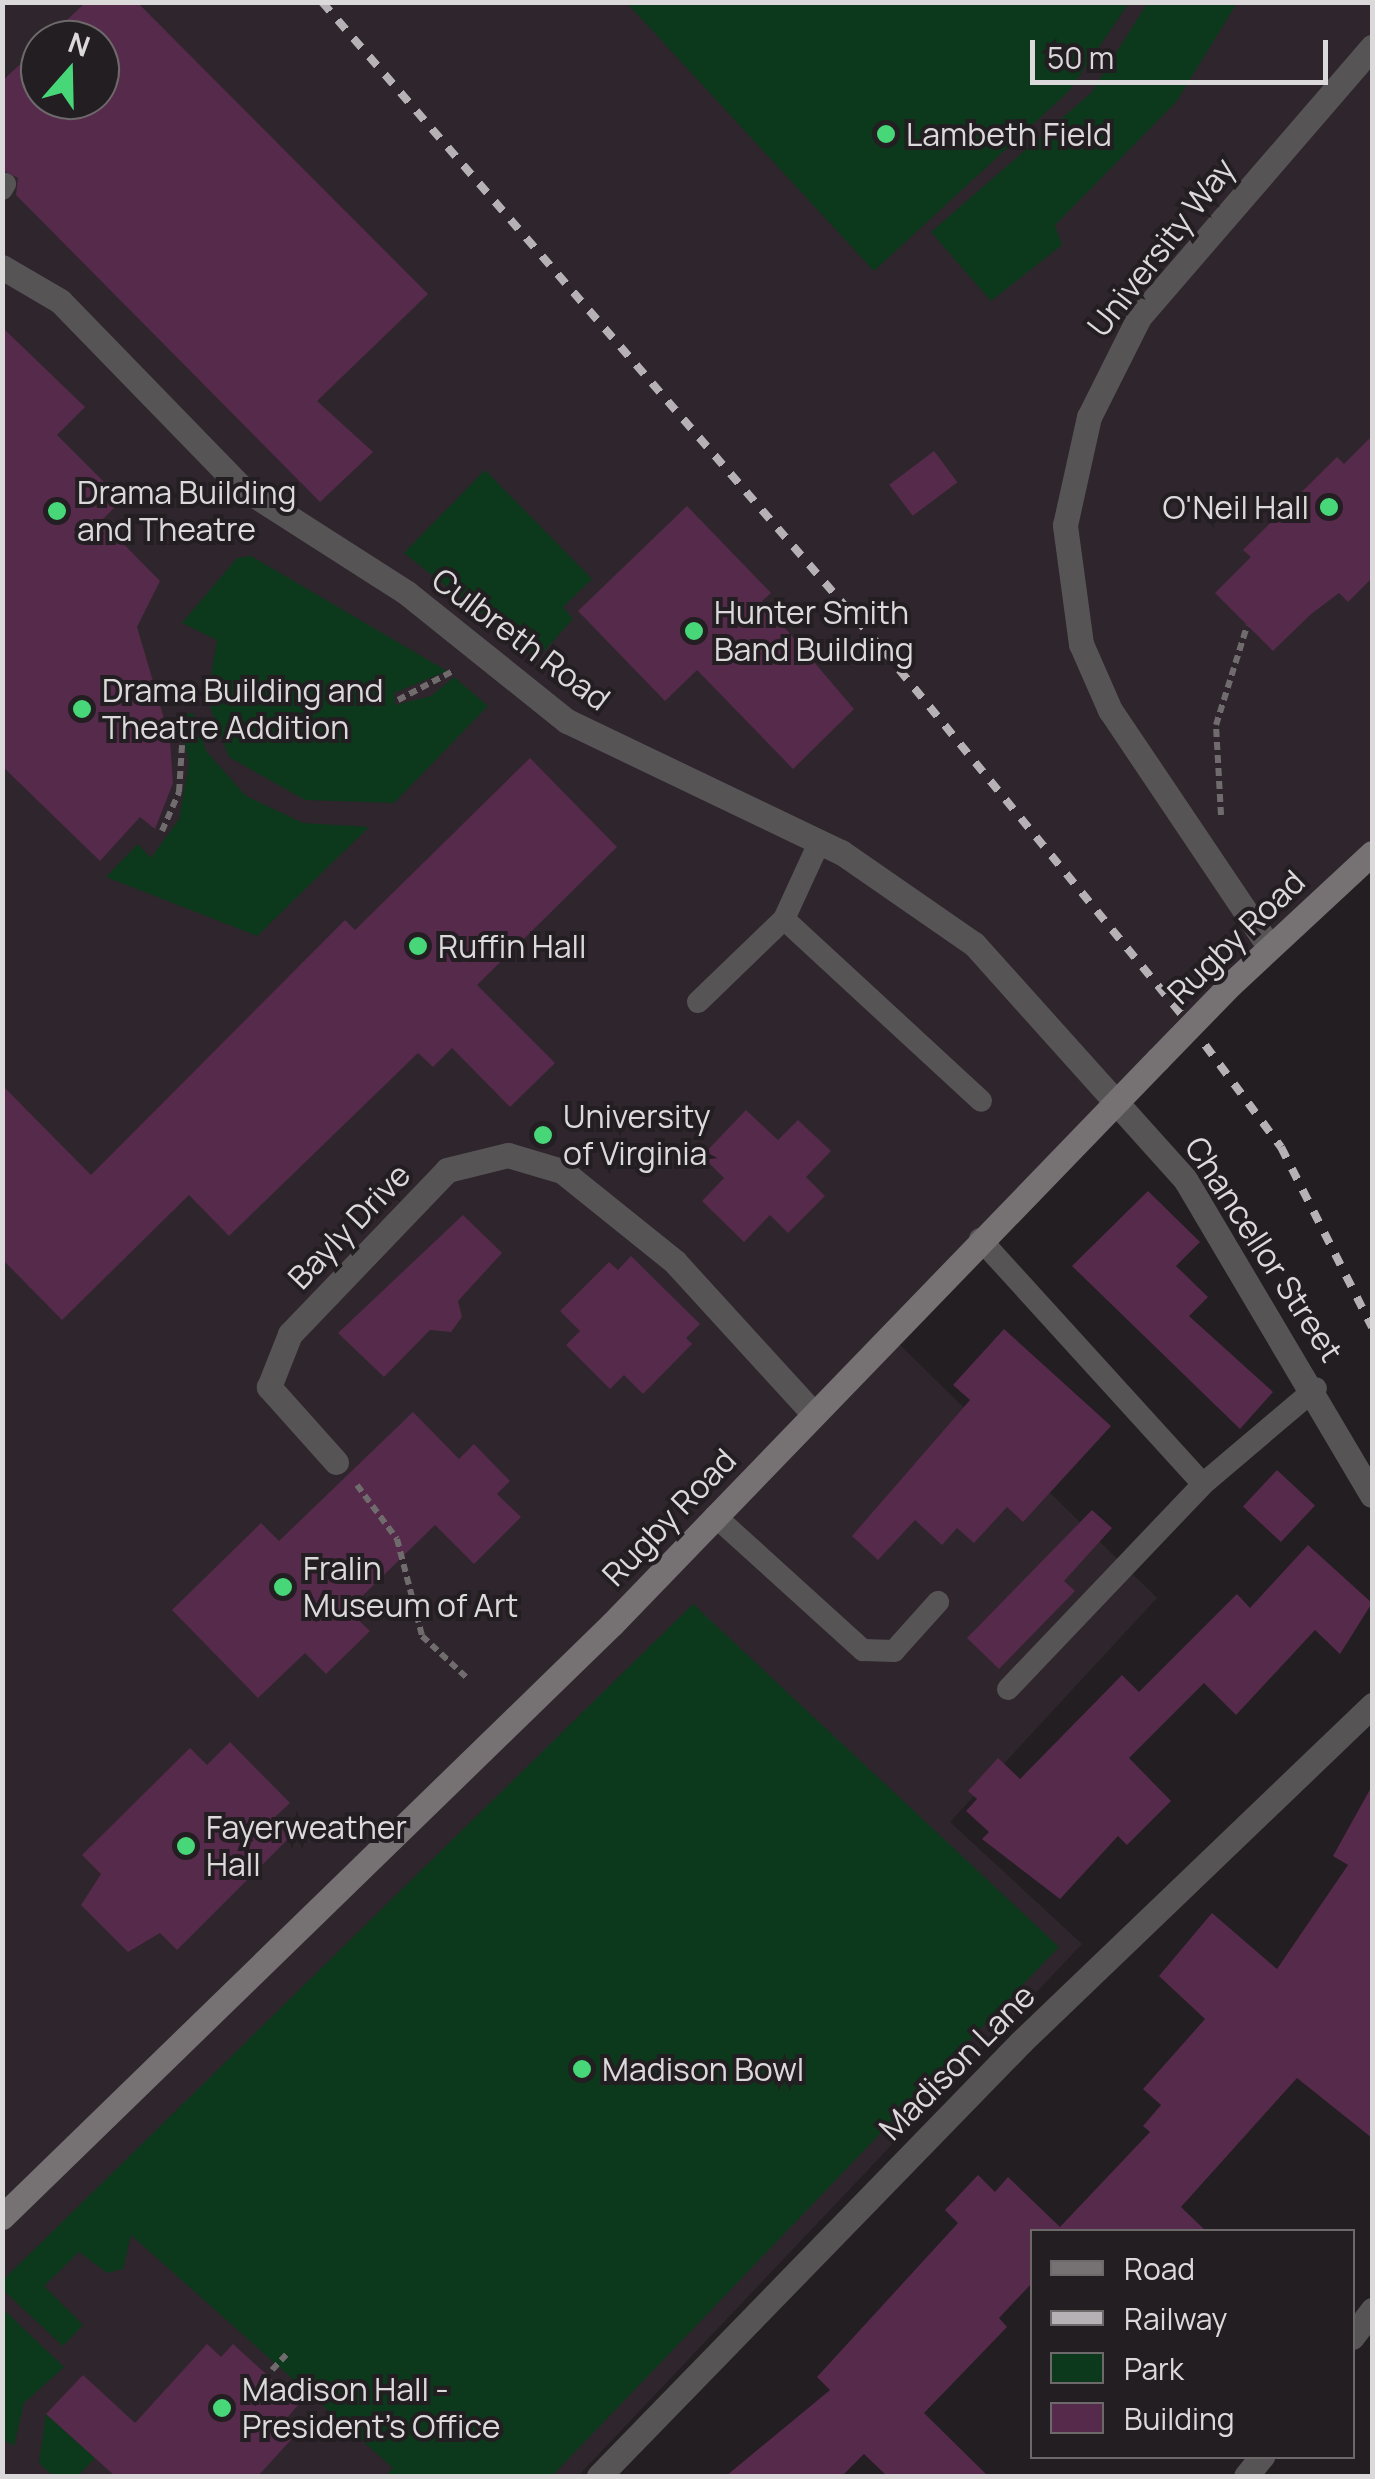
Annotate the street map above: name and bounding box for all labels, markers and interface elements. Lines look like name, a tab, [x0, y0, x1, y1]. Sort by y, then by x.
north arrow	[20, 20, 120, 120]
scale bar	[1035, 20, 1332, 82]
text: N	[64, 22, 96, 65]
text: 50 m	[1047, 37, 1114, 78]
place label: Lambeth Field	[906, 115, 1112, 153]
marker: Lambeth Field	[875, 123, 897, 145]
street label: University Way	[1079, 150, 1243, 344]
place label: Drama Building and Theatre	[77, 474, 296, 549]
place label: O'Neil Hall	[1162, 488, 1309, 526]
marker: O'Neil Hall	[1318, 496, 1340, 518]
marker: Drama Building and Theatre	[46, 500, 68, 522]
street label: Culbreth Road	[425, 560, 617, 718]
place label: Hunter Smith Band Building	[714, 594, 914, 669]
marker: Hunter Smith Band Building	[683, 620, 705, 642]
place label: Drama Building and Theatre Addition	[102, 672, 383, 747]
marker: Drama Building and Theatre Addition	[71, 698, 93, 720]
street label: Rugby Road	[1160, 862, 1312, 1012]
place label: Ruffin Hall	[438, 927, 586, 965]
marker: Ruffin Hall	[407, 935, 429, 957]
place label: University of Virginia	[563, 1098, 711, 1173]
marker: University of Virginia	[532, 1124, 554, 1146]
street label: Chancellor Street	[1177, 1129, 1351, 1369]
street label: Bayly Drive	[280, 1156, 418, 1296]
street label: Rugby Road	[594, 1441, 744, 1593]
place label: Fralin Museum of Art	[303, 1550, 518, 1625]
marker: Fralin Museum of Art	[272, 1576, 294, 1598]
place label: Fayerweather Hall	[206, 1809, 407, 1884]
marker: Fayerweather Hall	[175, 1835, 197, 1857]
street label: Madison Lane	[871, 1976, 1043, 2148]
place label: Madison Bowl	[602, 2050, 804, 2088]
marker: Madison Bowl	[571, 2058, 593, 2080]
legend	[1030, 2229, 1355, 2459]
text: Road	[1124, 2248, 1195, 2289]
text: Railway	[1124, 2298, 1227, 2339]
text: Park	[1124, 2348, 1184, 2389]
place label: Madison Hall - President's Office	[242, 2371, 500, 2446]
marker: Madison Hall - President's Office	[211, 2397, 233, 2419]
text: Building	[1124, 2398, 1235, 2439]

